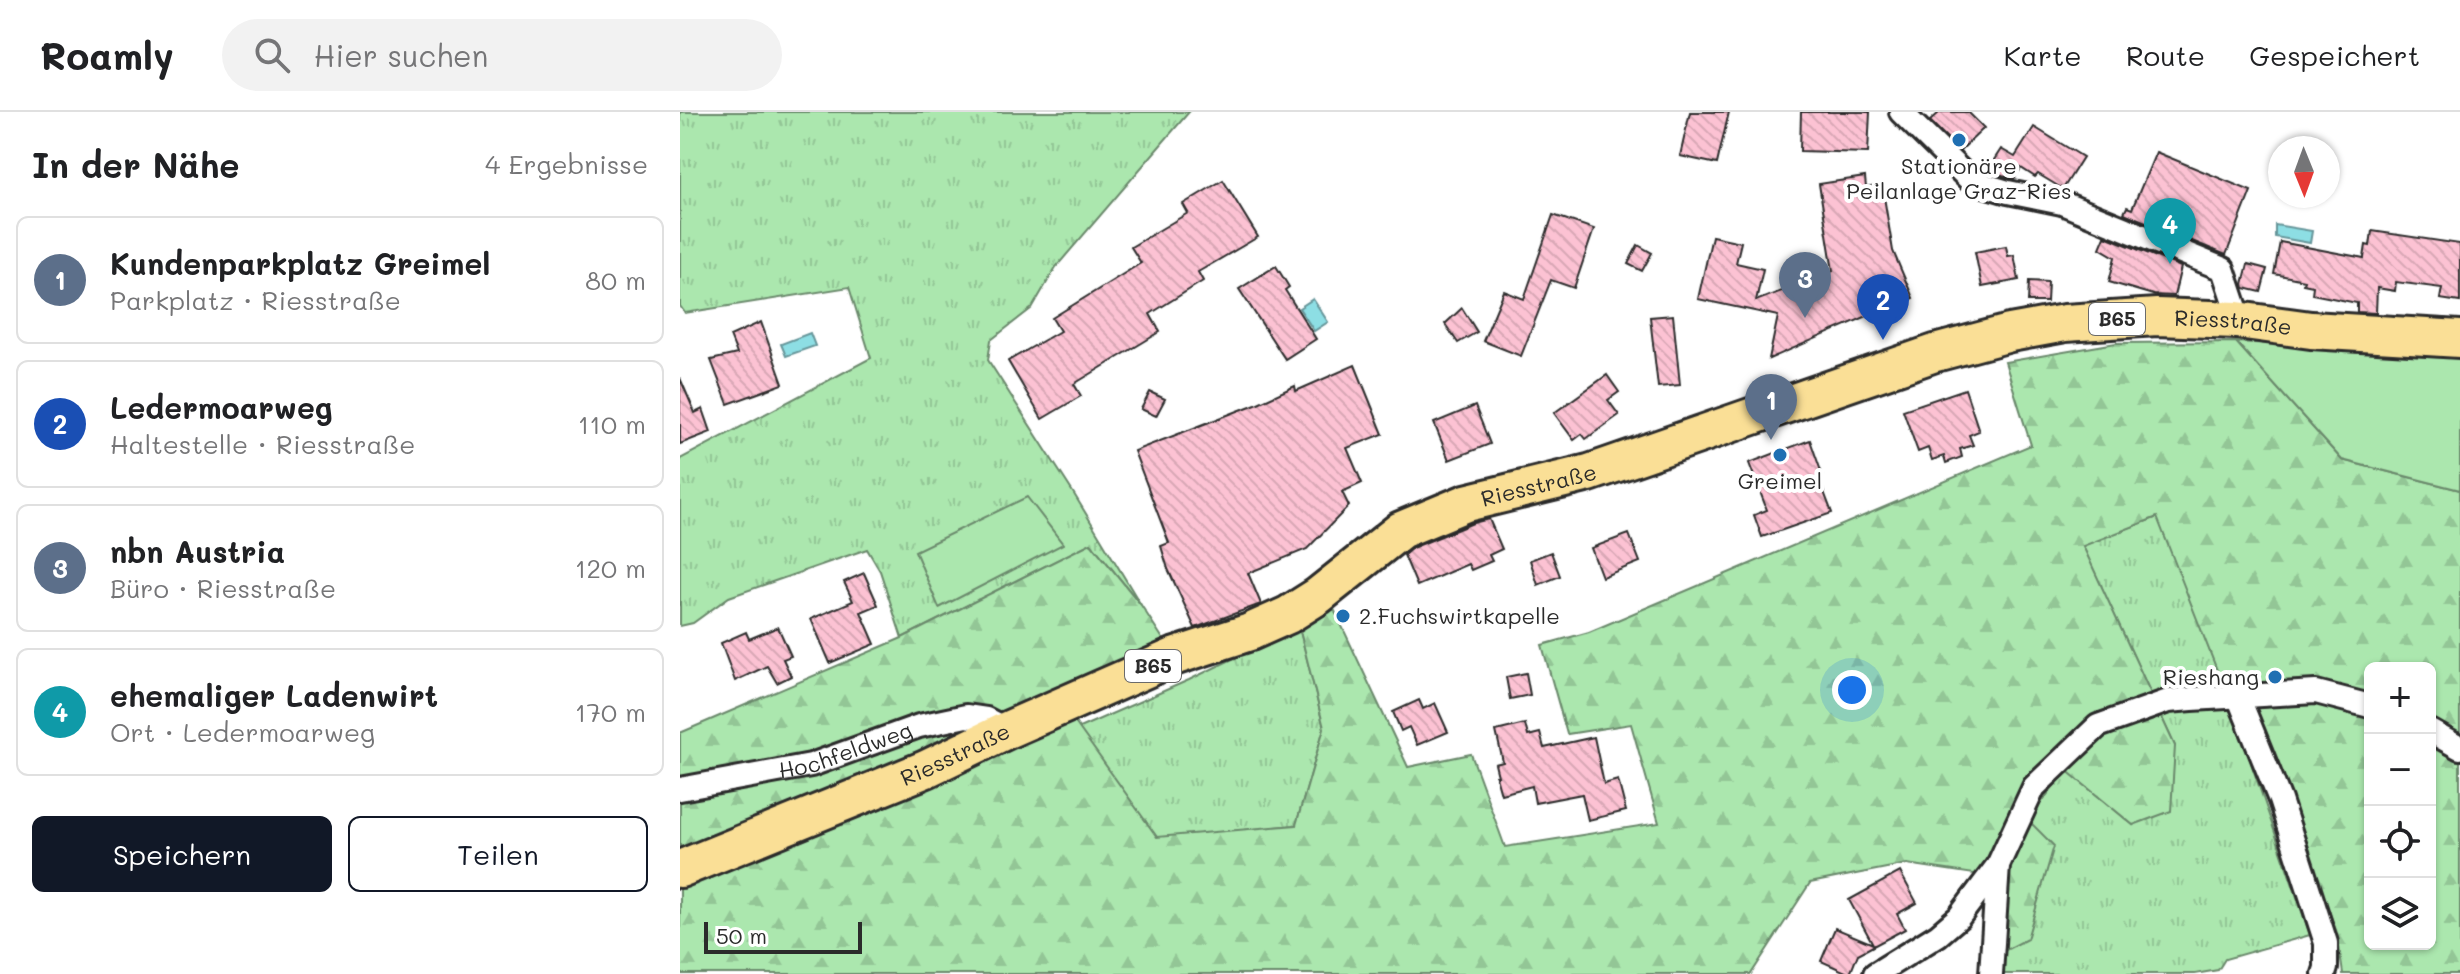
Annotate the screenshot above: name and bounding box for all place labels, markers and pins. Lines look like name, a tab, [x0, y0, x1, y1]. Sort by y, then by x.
marker: Stationäre Peilanlage Graz-Ries	[1950, 131, 1968, 149]
place label: Stationäre Peilanlage Graz-Ries	[1846, 151, 2072, 205]
pin: 4	[2144, 198, 2196, 264]
pin: 3	[1779, 252, 1831, 318]
pin: 2	[1857, 274, 1909, 340]
pin: 1	[1745, 374, 1797, 440]
marker: Greimel	[1771, 446, 1789, 464]
place label: Greimel	[1738, 466, 1822, 495]
place label: 2.Fuchswirtkapelle	[1359, 601, 1560, 630]
marker: 2.Fuchswirtkapelle	[1334, 607, 1352, 625]
place label: Rieshang	[2163, 662, 2259, 691]
marker: Rieshang	[2266, 668, 2284, 686]

